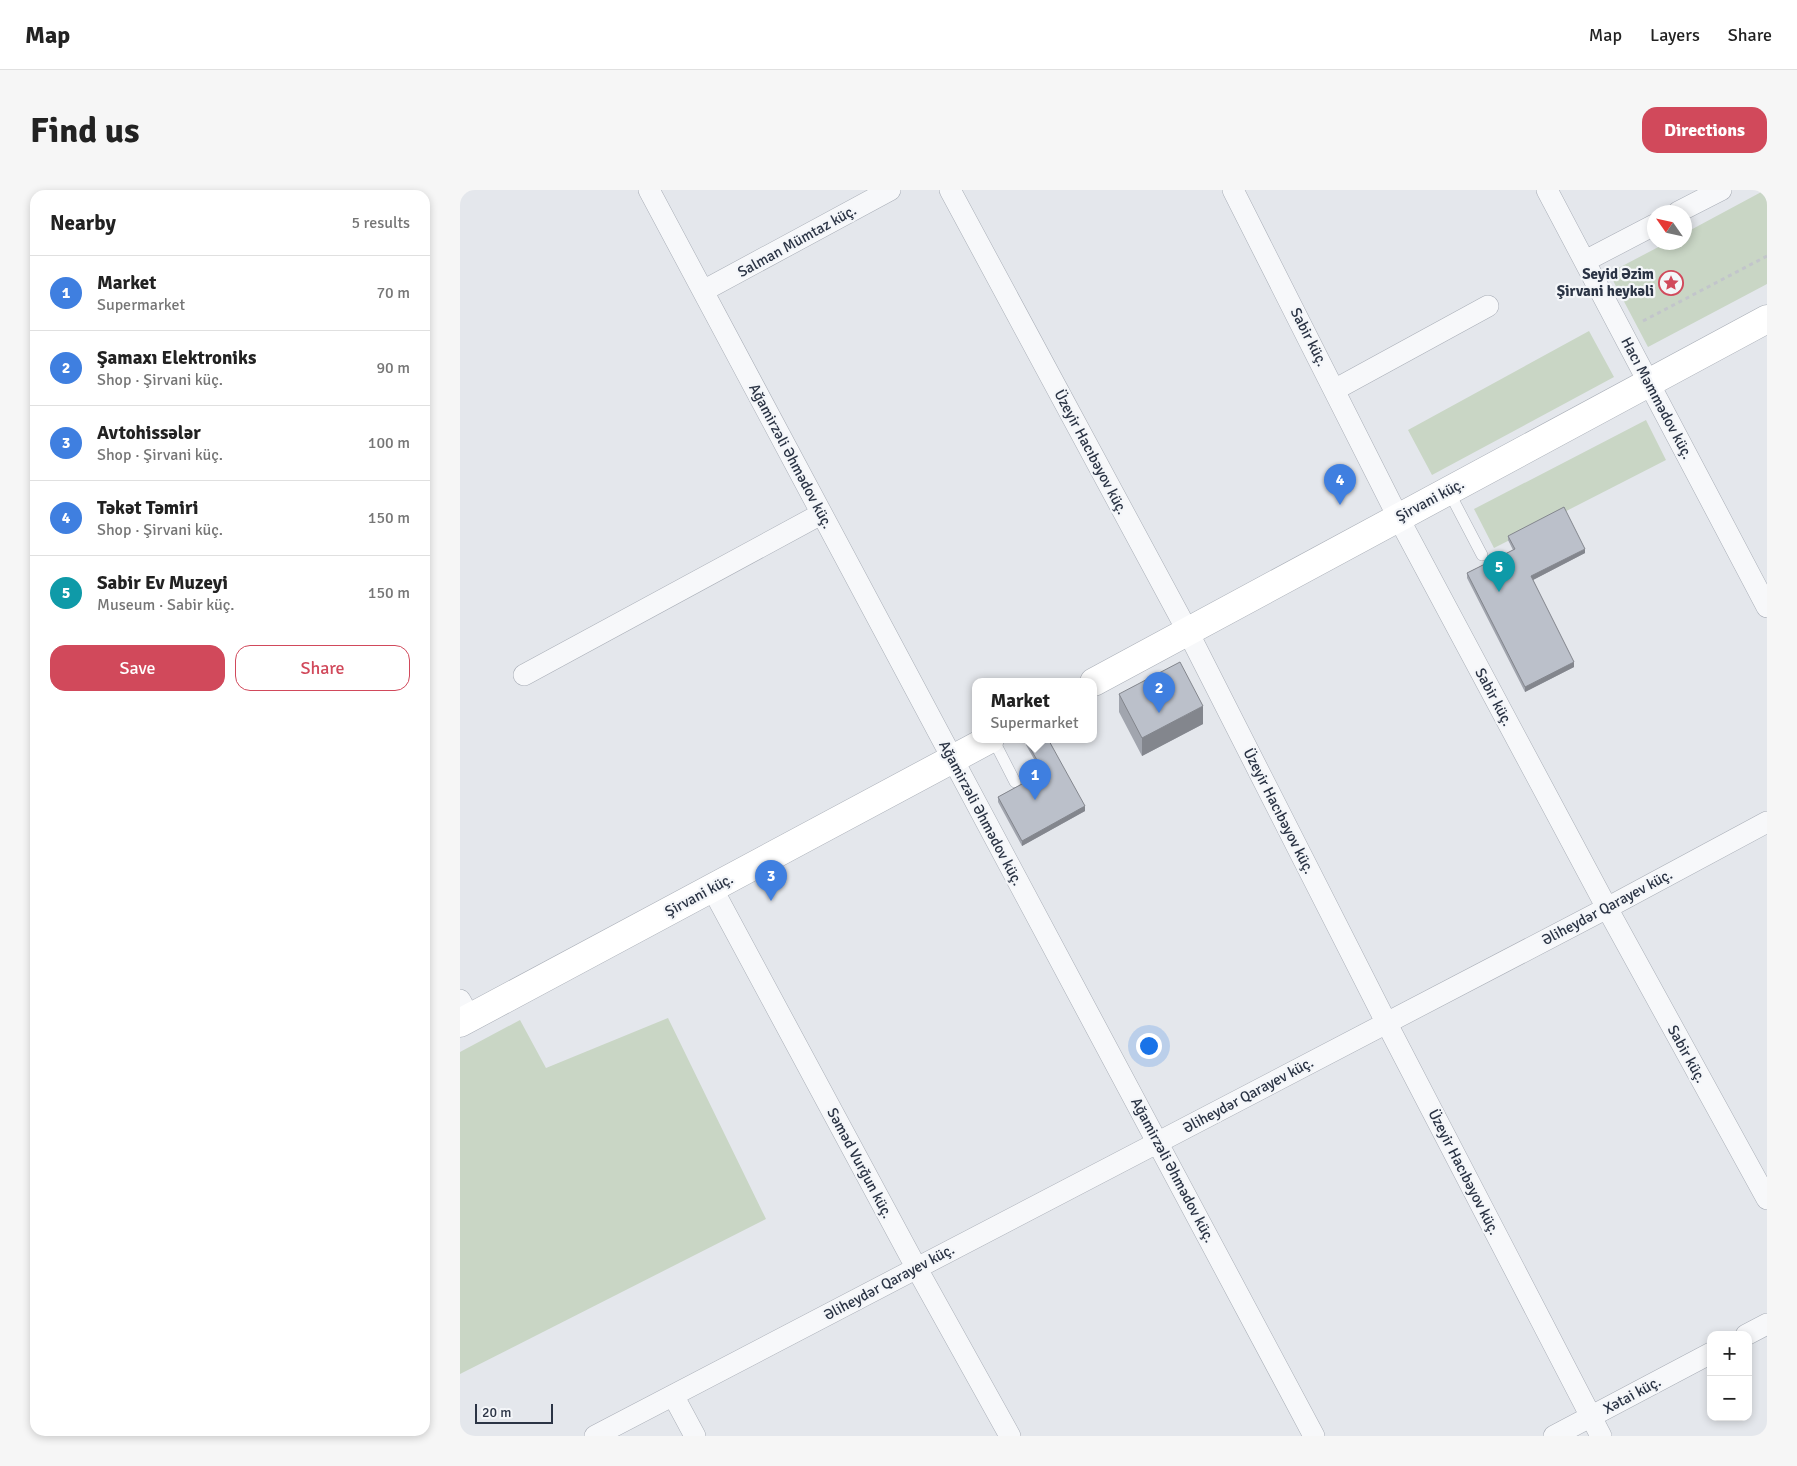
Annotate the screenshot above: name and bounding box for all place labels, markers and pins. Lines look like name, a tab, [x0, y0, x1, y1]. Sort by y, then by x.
place label: Seyid Əzim Şirvani heykəli	[1557, 265, 1654, 300]
place icon: Seyid Əzim Şirvani heykəli	[1658, 270, 1684, 296]
pin: 4	[1324, 464, 1356, 505]
pin: 5	[1483, 551, 1515, 592]
pin: 2	[1143, 672, 1175, 713]
pin: 1	[1019, 759, 1051, 800]
pin: 3	[755, 860, 787, 901]

